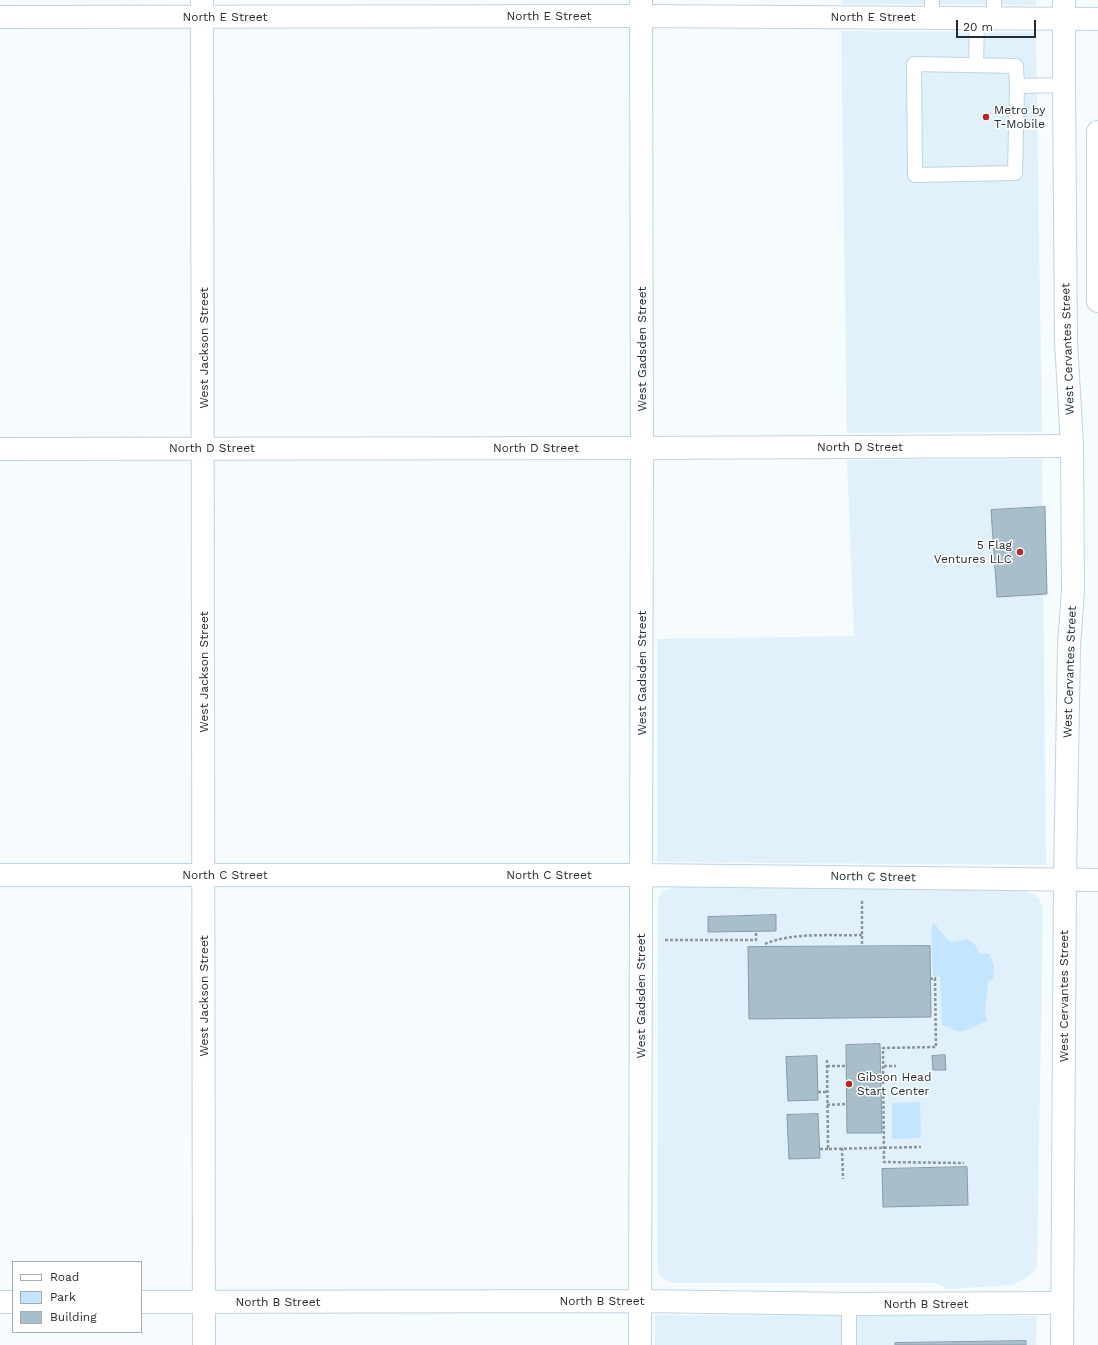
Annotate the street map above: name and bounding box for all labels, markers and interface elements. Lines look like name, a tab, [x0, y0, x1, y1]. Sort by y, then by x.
street label: North E Street	[507, 9, 591, 23]
street label: North E Street	[183, 10, 267, 24]
street label: North E Street	[831, 10, 915, 24]
scale bar	[958, 12, 1038, 38]
text: 20 m	[963, 20, 993, 34]
place label: Metro by T-Mobile	[994, 103, 1045, 131]
marker: Metro by T-Mobile	[981, 112, 991, 122]
street label: West Cervantes Street	[1058, 283, 1078, 415]
street label: West Jackson Street	[197, 287, 211, 409]
street label: West Gadsden Street	[635, 287, 649, 411]
street label: North D Street	[817, 440, 903, 454]
street label: North D Street	[169, 441, 255, 455]
street label: North D Street	[493, 441, 579, 455]
place label: 5 Flag Ventures LLC	[934, 538, 1012, 566]
marker: 5 Flag Ventures LLC	[1015, 547, 1025, 557]
street label: West Cervantes Street	[1060, 606, 1080, 738]
street label: West Jackson Street	[197, 611, 211, 733]
street label: West Gadsden Street	[635, 611, 649, 735]
street label: North C Street	[182, 868, 268, 882]
street label: North C Street	[506, 868, 592, 882]
street label: North C Street	[830, 869, 916, 885]
street label: West Cervantes Street	[1057, 930, 1071, 1062]
street label: West Gadsden Street	[634, 934, 648, 1058]
street label: West Jackson Street	[197, 935, 211, 1057]
place label: Gibson Head Start Center	[857, 1070, 931, 1098]
marker: Gibson Head Start Center	[844, 1079, 854, 1089]
legend	[12, 1261, 142, 1333]
text: Road	[50, 1270, 79, 1284]
text: Park	[50, 1290, 76, 1304]
street label: North B Street	[559, 1294, 645, 1308]
street label: North B Street	[235, 1295, 321, 1309]
street label: North B Street	[883, 1297, 969, 1311]
text: Building	[50, 1310, 97, 1324]

